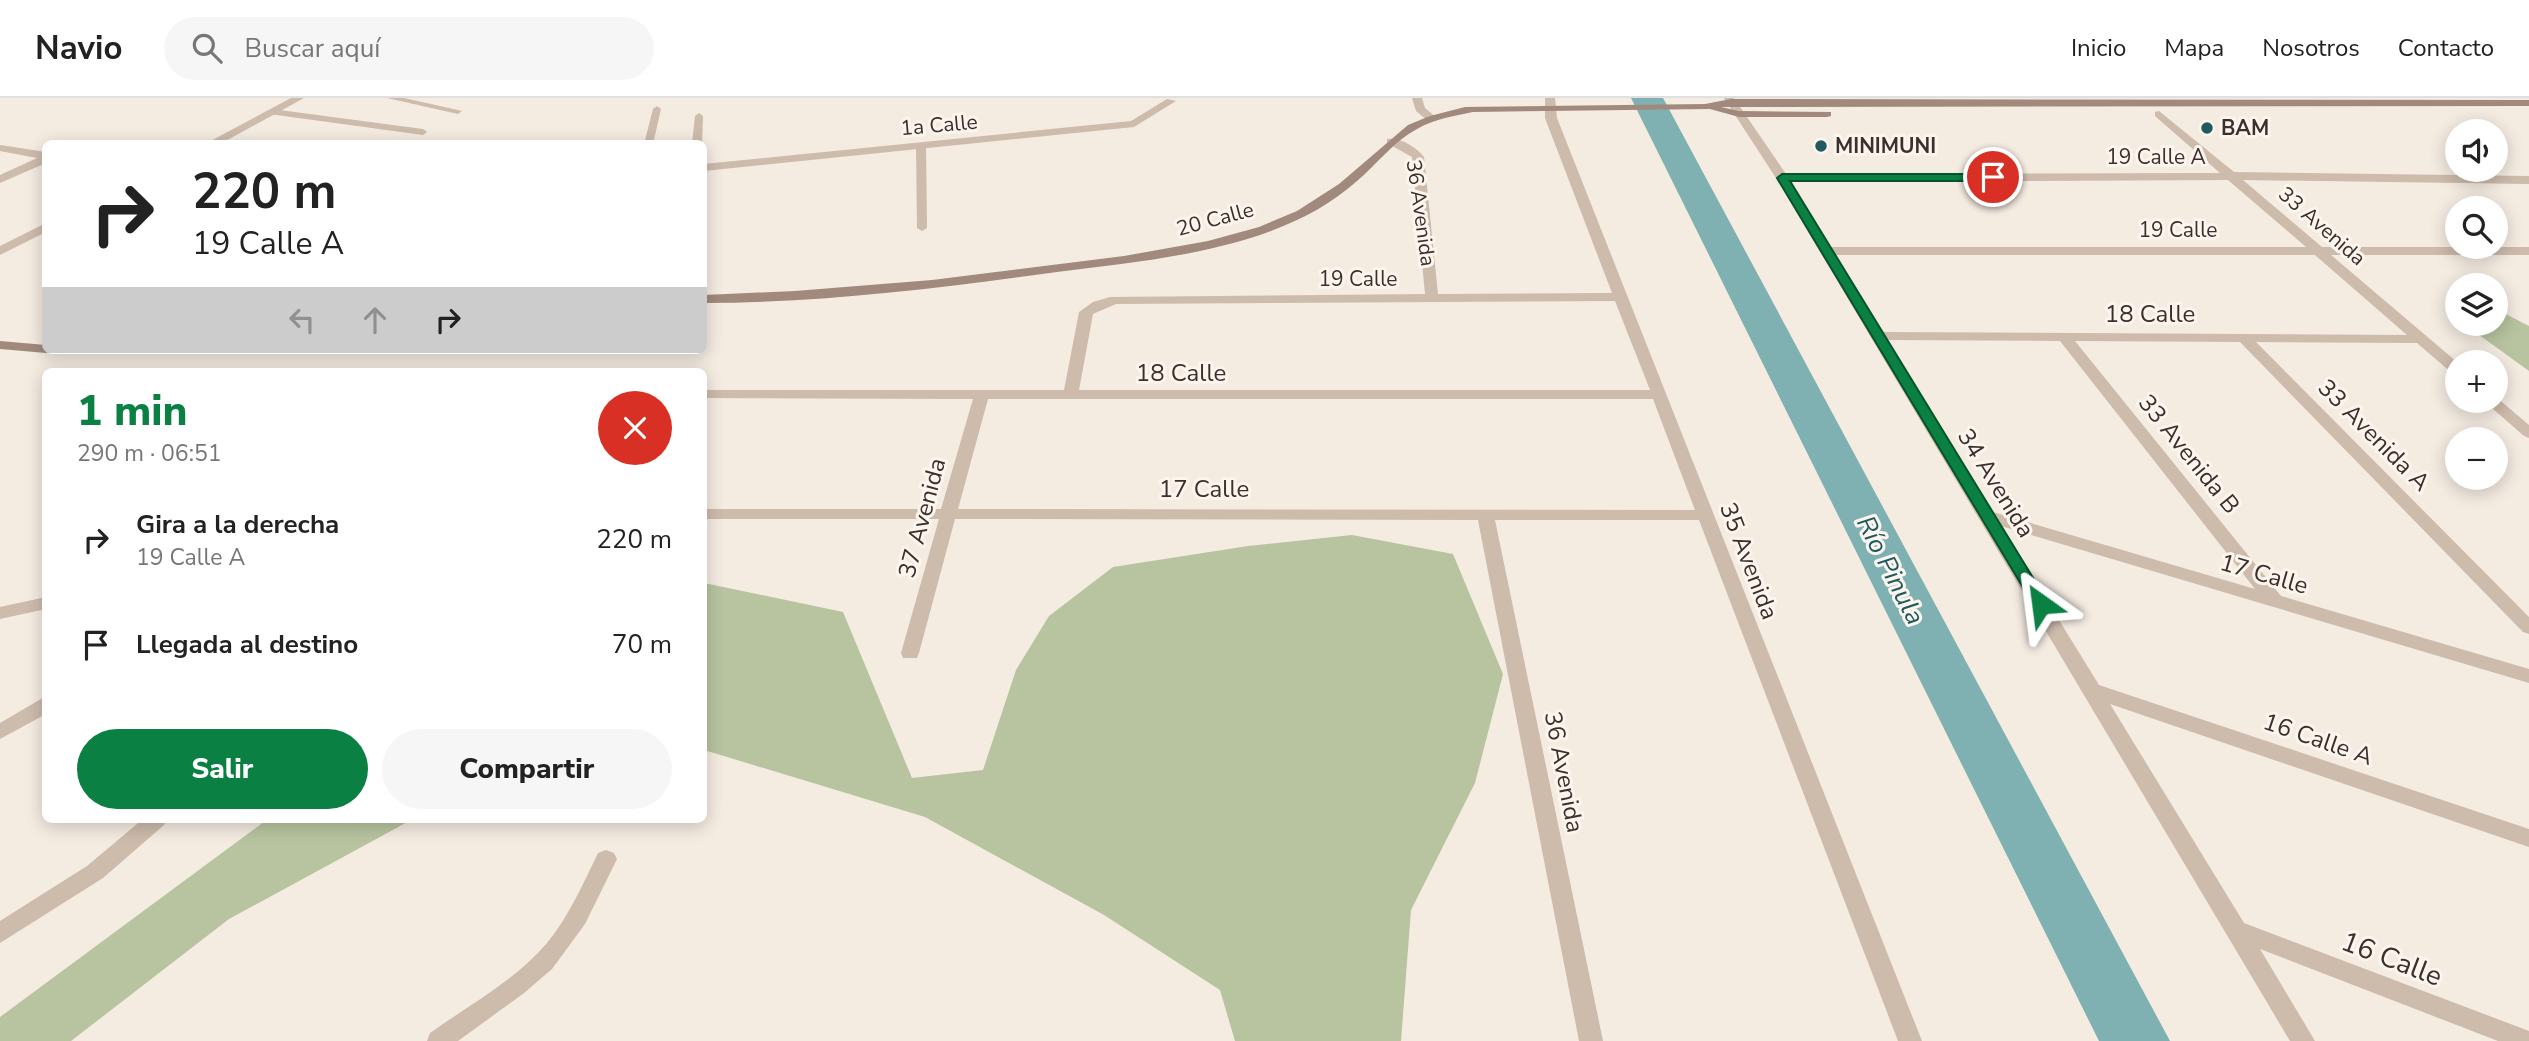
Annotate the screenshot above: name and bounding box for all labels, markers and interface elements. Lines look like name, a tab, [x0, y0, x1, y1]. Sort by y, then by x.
search box	[164, 17, 654, 80]
text: Navio	[35, 26, 122, 71]
icon: search	[188, 29, 226, 67]
text: Buscar aquí	[244, 31, 380, 66]
text: Inicio	[2071, 32, 2126, 64]
text: Mapa	[2164, 32, 2224, 64]
text: Nosotros	[2262, 32, 2360, 64]
text: Contacto	[2398, 32, 2494, 64]
street label: 1a Calle	[899, 108, 979, 142]
place label: BAM	[2221, 114, 2269, 142]
map controls	[2445, 119, 2508, 490]
button: sound	[2445, 119, 2508, 182]
marker: BAM	[2199, 120, 2215, 136]
place label: MINIMUNI	[1835, 132, 1936, 160]
marker: MINIMUNI	[1813, 138, 1829, 154]
street label: 19 Calle A	[2106, 143, 2206, 171]
pin	[1963, 147, 2023, 207]
text: 220 m	[192, 158, 336, 225]
street label: 36 Avenida	[1400, 158, 1442, 268]
icon: arrive	[1974, 158, 2012, 196]
icon: right	[77, 168, 168, 259]
street label: 33 Avenida	[2272, 180, 2372, 272]
street label: 20 Calle	[1173, 195, 1257, 243]
button: search	[2445, 196, 2508, 259]
street label: 19 Calle	[2138, 216, 2218, 244]
text: 19 Calle A	[192, 222, 344, 265]
street label: 19 Calle	[1318, 265, 1398, 293]
button: layers	[2445, 273, 2508, 336]
street label: 18 Calle	[2105, 298, 2195, 330]
icon: left	[283, 301, 321, 339]
icon: ahead	[356, 301, 394, 339]
icon: right	[429, 301, 467, 339]
button: +	[2445, 350, 2508, 413]
street label: 18 Calle	[1136, 357, 1226, 389]
street label: 33 Avenida A	[2311, 372, 2437, 498]
text: 1 min	[77, 383, 187, 440]
street label: 33 Avenida B	[2131, 388, 2247, 520]
button: close	[598, 391, 672, 465]
street label: 34 Avenida	[1950, 422, 2042, 544]
button: −	[2445, 427, 2508, 490]
text: 290 m · 06:51	[77, 438, 222, 469]
street label: 37 Avenida	[891, 455, 953, 581]
street label: 17 Calle	[1159, 473, 1249, 505]
street label: 35 Avenida	[1712, 498, 1786, 624]
text: Gira a la derecha	[136, 507, 339, 542]
water label: Río Pinula	[1848, 510, 1933, 631]
icon: right	[77, 521, 115, 559]
text: 220 m	[596, 522, 672, 557]
text: 19 Calle A	[136, 542, 245, 573]
street label: 17 Calle	[2216, 546, 2312, 602]
position arrow	[2004, 567, 2078, 641]
icon: arrive	[77, 626, 115, 664]
text: Llegada al destino	[136, 627, 358, 662]
text: 70 m	[612, 627, 672, 662]
street label: 16 Calle A	[2259, 705, 2378, 773]
street label: 36 Avenida	[1537, 709, 1591, 835]
button: Salir	[77, 729, 368, 809]
button: Compartir	[382, 729, 672, 809]
street label: 16 Calle	[2336, 922, 2448, 996]

